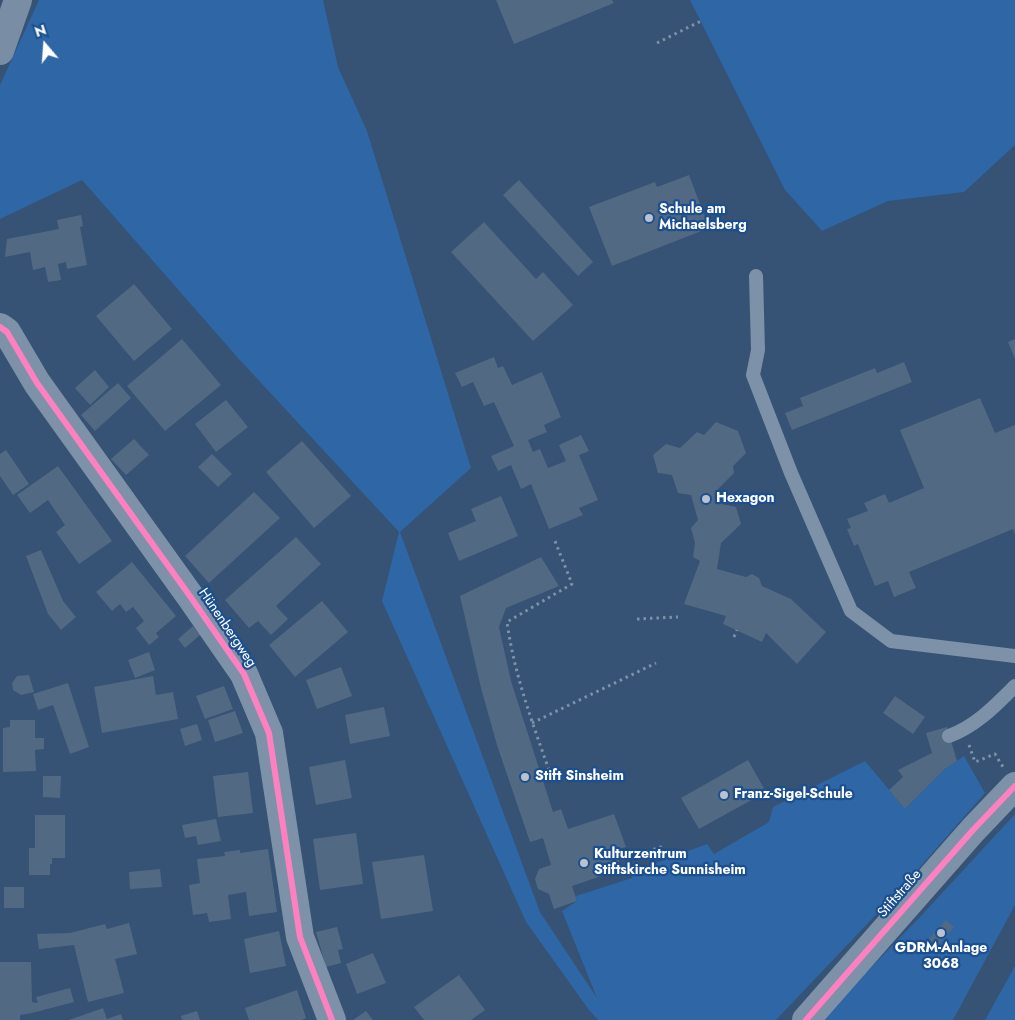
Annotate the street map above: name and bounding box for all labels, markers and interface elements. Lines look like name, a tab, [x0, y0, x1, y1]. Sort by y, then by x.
north arrow	[20, 20, 70, 70]
text: N	[32, 20, 49, 42]
place label: Schule am Michaelsberg	[659, 202, 747, 234]
marker: Schule am Michaelsberg	[643, 212, 655, 224]
place label: Hexagon	[716, 491, 775, 507]
marker: Hexagon	[700, 493, 712, 505]
street label: Hünenbergweg	[194, 585, 260, 671]
place label: Stift Sinsheim	[535, 769, 624, 785]
marker: Stift Sinsheim	[519, 771, 531, 783]
place label: Franz-Sigel-Schule	[734, 787, 853, 803]
marker: Franz-Sigel-Schule	[718, 789, 730, 801]
place label: Kulturzentrum Stiftskirche Sunnisheim	[594, 847, 746, 880]
marker: Kulturzentrum Stiftskirche Sunnisheim	[578, 857, 590, 869]
street label: Stiftstraße	[875, 867, 925, 921]
marker: GDRM-Anlage 3068	[935, 927, 947, 939]
place label: GDRM-Anlage 3068	[895, 941, 987, 974]

